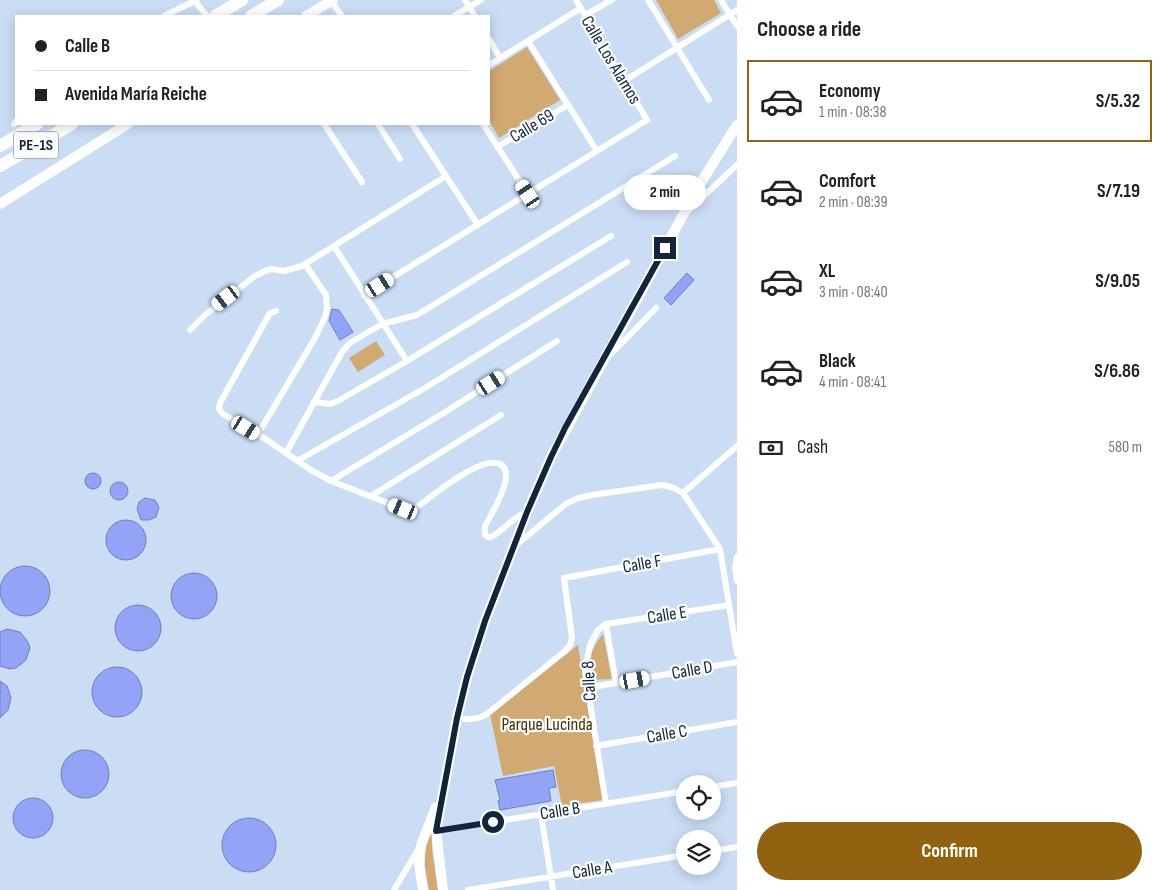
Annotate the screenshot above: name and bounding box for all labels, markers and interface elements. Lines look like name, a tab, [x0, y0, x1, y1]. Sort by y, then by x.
street label: Calle Los Alamos	[576, 12, 646, 108]
text: Choose a ride	[757, 16, 861, 43]
text: Calle B	[65, 35, 110, 58]
icon: car	[759, 79, 804, 124]
text: Economy	[819, 80, 881, 103]
text: Avenida María Reiche	[65, 83, 207, 106]
text: S/5.32	[1096, 90, 1140, 113]
text: 1 min · 08:38	[819, 103, 886, 122]
street label: Calle 69	[506, 105, 558, 147]
road number: PE-1S	[14, 132, 58, 158]
icon: car	[759, 169, 804, 214]
text: Comfort	[819, 170, 876, 193]
callout: 2 min	[624, 176, 706, 210]
car	[513, 177, 542, 211]
text: S/7.19	[1097, 180, 1140, 203]
text: 2 min	[650, 183, 680, 202]
text: 2 min · 08:39	[819, 193, 887, 212]
route end	[654, 237, 676, 259]
icon: car	[759, 259, 804, 304]
text: XL	[819, 260, 835, 283]
text: S/9.05	[1095, 270, 1140, 293]
car	[363, 271, 396, 299]
car	[209, 283, 242, 313]
text: 3 min · 08:40	[819, 283, 888, 302]
icon: car	[759, 349, 804, 394]
text: Black	[819, 350, 856, 373]
text: S/6.86	[1094, 360, 1140, 383]
car	[474, 369, 507, 397]
text: 4 min · 08:41	[819, 373, 886, 392]
car	[229, 414, 262, 442]
icon: cash	[757, 434, 785, 462]
text: Cash	[797, 436, 828, 459]
text: 580 m	[1109, 438, 1142, 457]
car	[386, 496, 419, 522]
street label: Calle F	[621, 550, 663, 578]
street label: Calle E	[646, 602, 688, 628]
street label: Calle D	[670, 656, 714, 684]
street label: Calle 8	[577, 660, 601, 702]
car	[618, 670, 651, 690]
park label: Parque Lucinda	[501, 714, 593, 735]
street label: Calle C	[645, 720, 689, 748]
map controls	[676, 775, 721, 875]
button: locate	[676, 775, 721, 820]
street label: Calle B	[539, 797, 581, 825]
route start	[482, 811, 504, 833]
button: Confirm	[757, 822, 1142, 880]
button: layers	[676, 830, 721, 875]
street label: Calle A	[571, 856, 614, 883]

